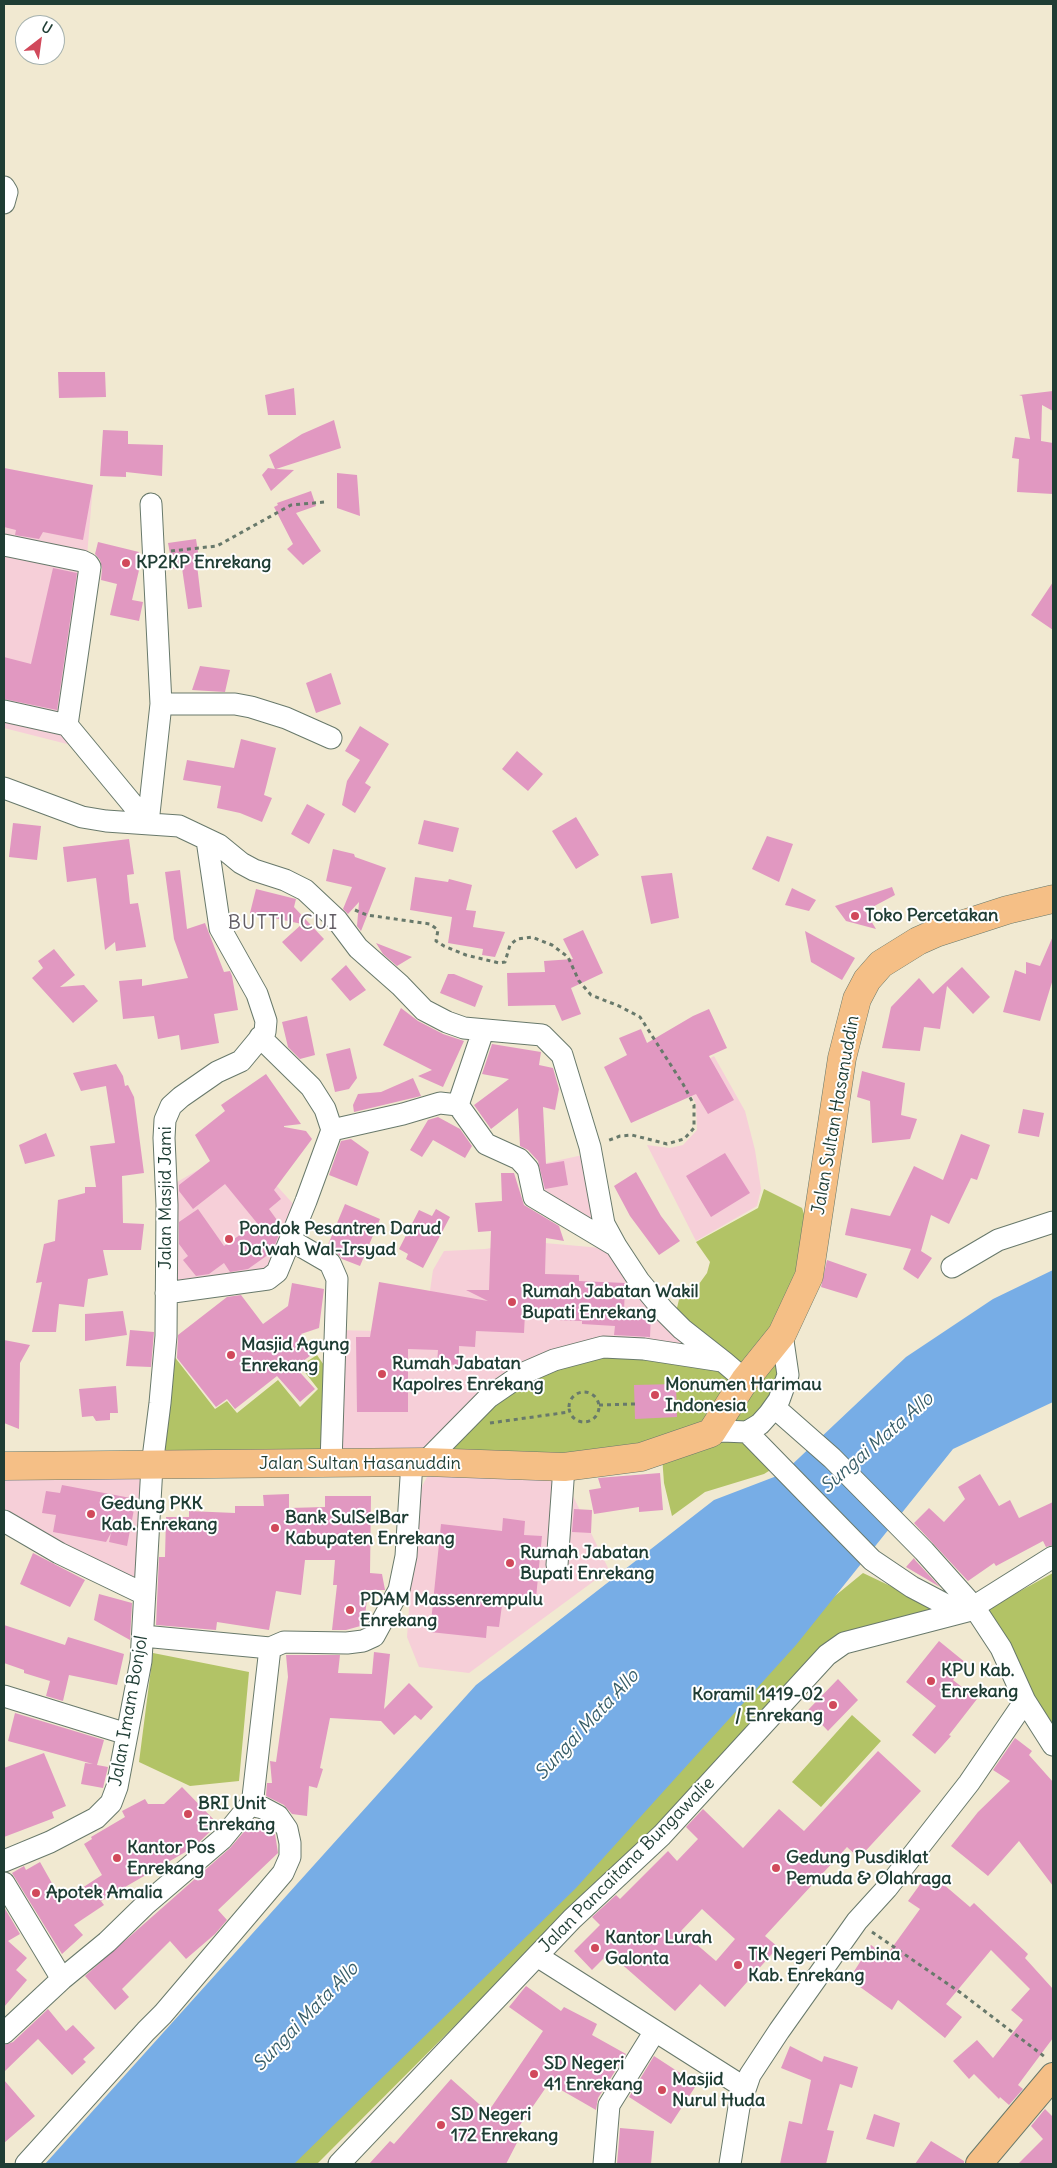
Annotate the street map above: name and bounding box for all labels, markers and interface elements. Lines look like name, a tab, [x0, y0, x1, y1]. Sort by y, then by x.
north arrow	[15, 15, 65, 65]
text: U	[38, 18, 56, 38]
place label: KP2KP Enrekang	[136, 552, 271, 574]
marker: KP2KP Enrekang	[120, 557, 132, 569]
place label: Toko Percetakan	[865, 905, 998, 927]
marker: Toko Percetakan	[849, 910, 861, 922]
district label: BUTTU CUI	[227, 911, 339, 935]
street label: Jalan Sultan Hasanuddin	[808, 1014, 864, 1216]
street label: Jalan Masjid Jami	[155, 1126, 177, 1270]
place label: Pondok Pesantren Darud Da'wah Wal-Irsyad	[239, 1218, 441, 1260]
marker: Pondok Pesantren Darud Da'wah Wal-Irsyad	[223, 1233, 235, 1245]
place label: Rumah Jabatan Wakil Bupati Enrekang	[522, 1281, 699, 1324]
marker: Rumah Jabatan Wakil Bupati Enrekang	[506, 1296, 518, 1308]
place label: Masjid Agung Enrekang	[241, 1334, 349, 1376]
marker: Masjid Agung Enrekang	[225, 1349, 237, 1361]
place label: Rumah Jabatan Kapolres Enrekang	[392, 1353, 544, 1396]
marker: Rumah Jabatan Kapolres Enrekang	[376, 1368, 388, 1380]
place label: Monumen Harimau Indonesia	[665, 1374, 822, 1416]
water label: Sungai Mata Allo	[816, 1388, 938, 1498]
marker: Monumen Harimau Indonesia	[649, 1389, 661, 1401]
street label: Jalan Sultan Hasanuddin	[259, 1453, 461, 1475]
place label: Gedung PKK Kab. Enrekang	[101, 1493, 217, 1536]
place label: Bank SulSelBar Kabupaten Enrekang	[285, 1507, 455, 1550]
marker: Gedung PKK Kab. Enrekang	[85, 1508, 97, 1520]
marker: Bank SulSelBar Kabupaten Enrekang	[269, 1522, 281, 1534]
place label: Rumah Jabatan Bupati Enrekang	[520, 1542, 654, 1585]
marker: Rumah Jabatan Bupati Enrekang	[504, 1557, 516, 1569]
place label: PDAM Massenrempulu Enrekang	[360, 1589, 543, 1632]
marker: PDAM Massenrempulu Enrekang	[344, 1604, 356, 1616]
street label: Jalan Imam Bonjol	[105, 1634, 153, 1788]
place label: KPU Kab. Enrekang	[941, 1660, 1018, 1702]
water label: Sungai Mata Allo	[530, 1665, 644, 1785]
marker: KPU Kab. Enrekang	[925, 1675, 937, 1687]
place label: Koramil 1419-02 / Enrekang	[692, 1684, 823, 1726]
marker: Koramil 1419-02 / Enrekang	[827, 1699, 839, 1711]
street label: Jalan Pancaitana Bungawalie	[535, 1773, 719, 1957]
place label: BRI Unit Enrekang	[198, 1793, 275, 1836]
marker: BRI Unit Enrekang	[182, 1808, 194, 1820]
place label: Kantor Pos Enrekang	[127, 1837, 215, 1880]
place label: Gedung Pusdiklat Pemuda & Olahraga	[786, 1847, 951, 1890]
marker: Kantor Pos Enrekang	[111, 1852, 123, 1864]
marker: Gedung Pusdiklat Pemuda & Olahraga	[770, 1862, 782, 1874]
place label: Apotek Amalia	[46, 1882, 163, 1904]
marker: Apotek Amalia	[30, 1887, 42, 1899]
place label: Kantor Lurah Galonta	[605, 1927, 712, 1970]
marker: Kantor Lurah Galonta	[589, 1942, 601, 1954]
place label: TK Negeri Pembina Kab. Enrekang	[748, 1944, 901, 1986]
water label: Sungai Mata Allo	[248, 1958, 364, 2076]
marker: TK Negeri Pembina Kab. Enrekang	[732, 1959, 744, 1971]
place label: SD Negeri 41 Enrekang	[544, 2053, 643, 2096]
marker: SD Negeri 41 Enrekang	[528, 2068, 540, 2080]
place label: Masjid Nurul Huda	[672, 2069, 765, 2112]
marker: Masjid Nurul Huda	[656, 2084, 668, 2096]
place label: SD Negeri 172 Enrekang	[451, 2104, 558, 2146]
marker: SD Negeri 172 Enrekang	[435, 2119, 447, 2131]

